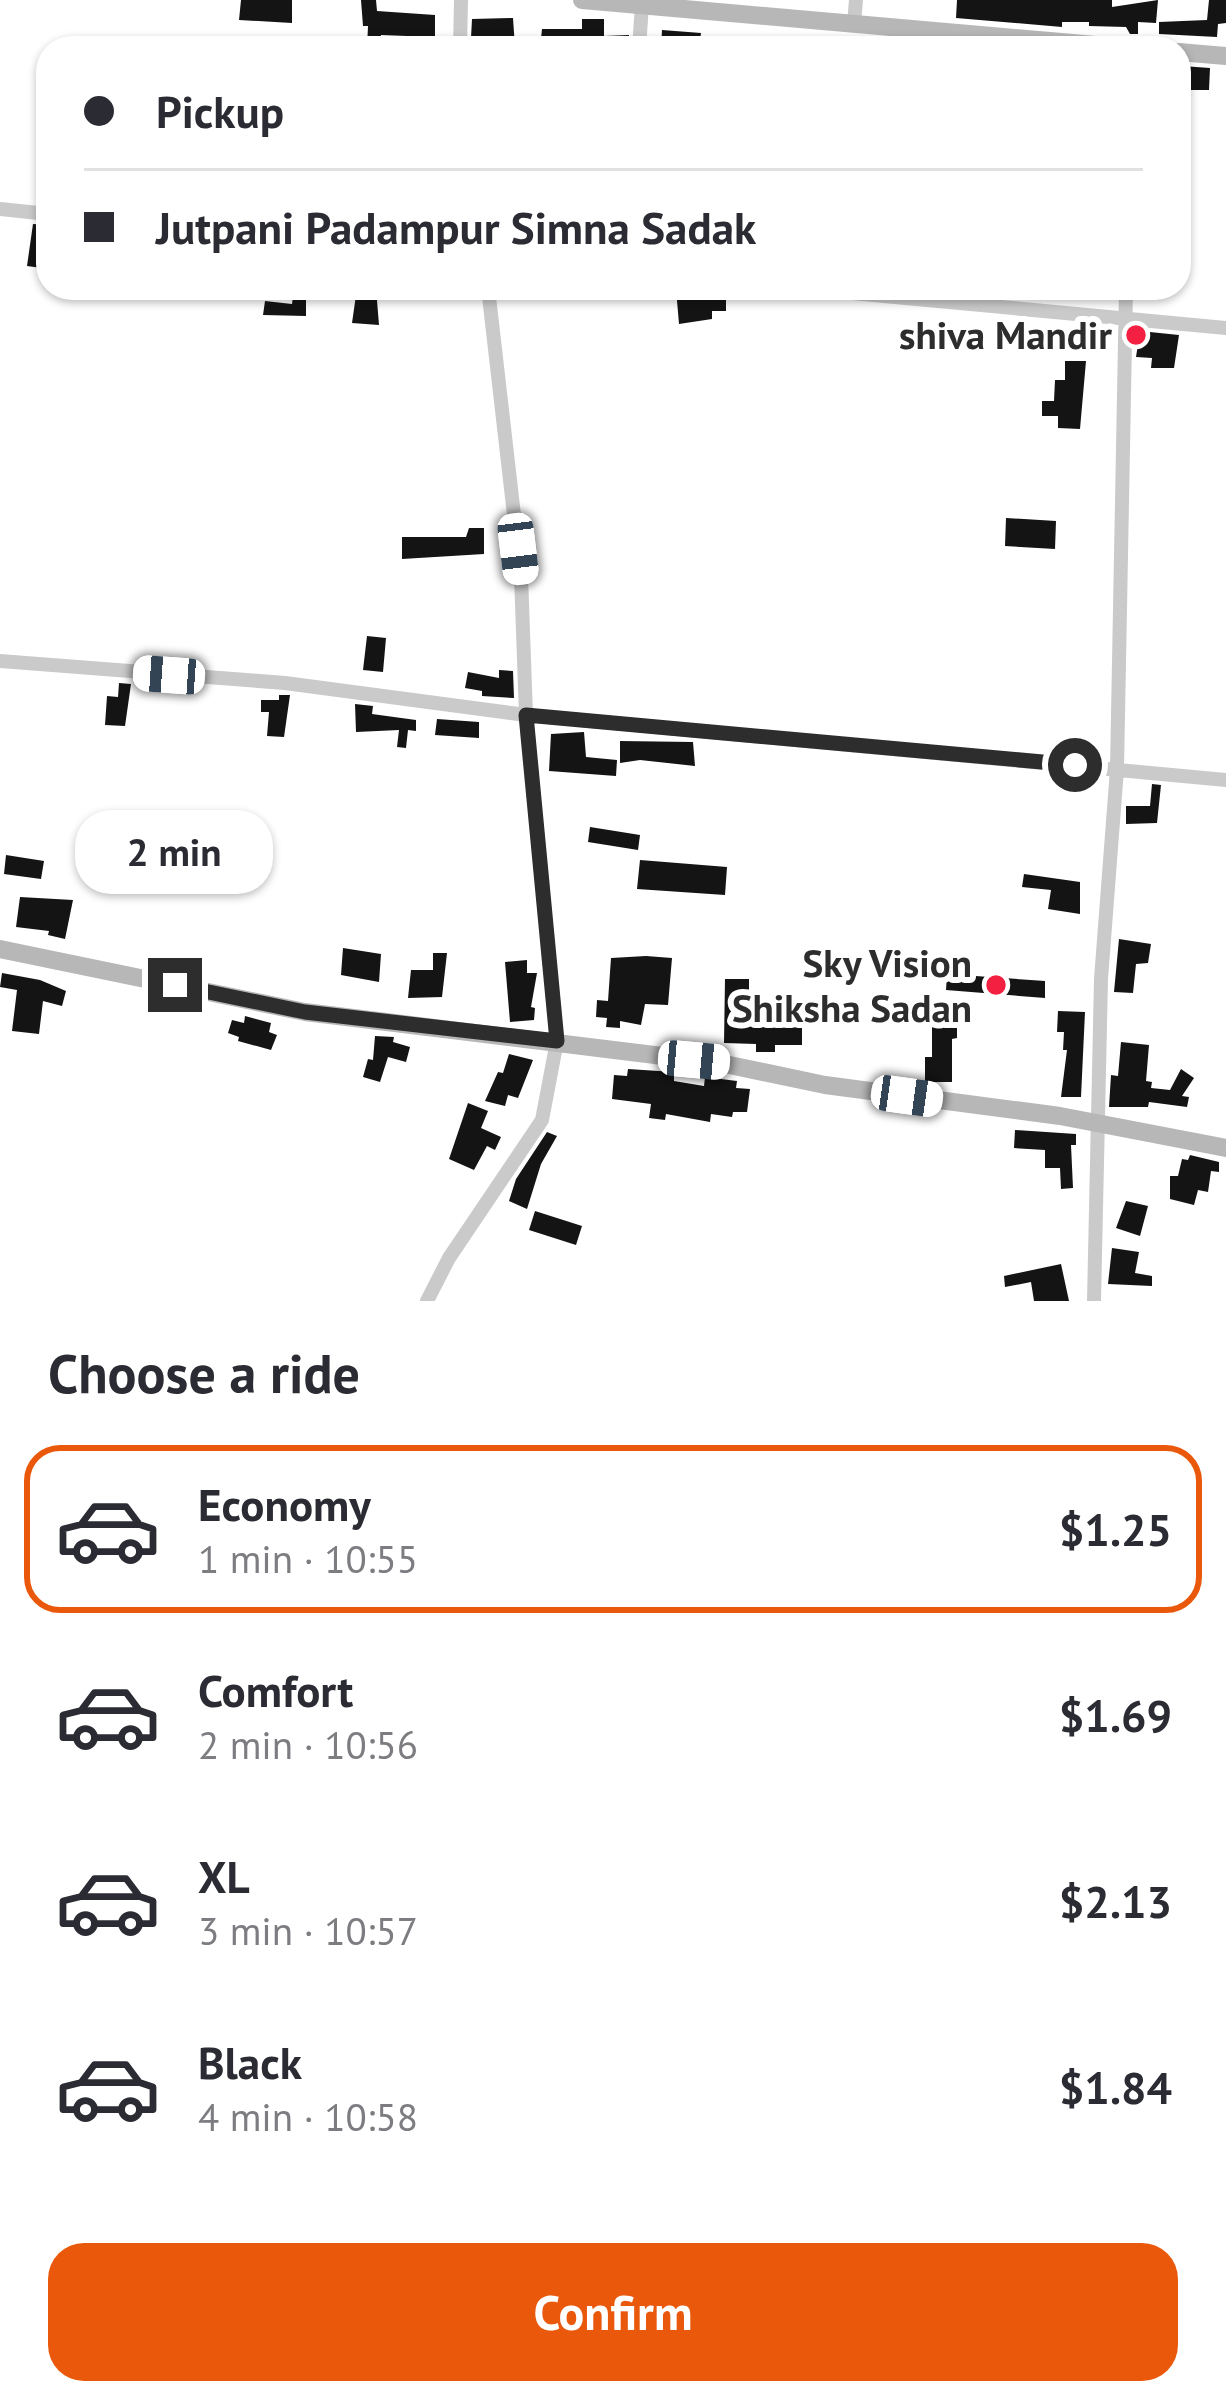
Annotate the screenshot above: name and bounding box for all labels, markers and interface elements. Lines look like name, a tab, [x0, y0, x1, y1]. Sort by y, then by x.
text: Pickup	[156, 82, 284, 140]
text: Jutpani Padampur Simna Sadak	[156, 198, 756, 256]
place label: shiva Mandir	[899, 309, 1112, 360]
marker: shiva Mandir	[1123, 322, 1149, 348]
car	[496, 511, 540, 587]
car	[132, 655, 206, 695]
route start	[1048, 738, 1102, 792]
callout: 2 min	[76, 811, 274, 895]
text: 2 min	[126, 826, 222, 877]
place label: Sky Vision Shiksha Sadan	[732, 937, 972, 1033]
route end	[148, 958, 202, 1012]
marker: Sky Vision Shiksha Sadan	[983, 972, 1009, 998]
car	[657, 1039, 731, 1081]
car	[869, 1073, 945, 1119]
text: Choose a ride	[48, 1338, 360, 1408]
icon: car	[54, 1475, 162, 1583]
text: Economy	[198, 1475, 371, 1533]
text: $1.25	[1059, 1500, 1172, 1558]
text: 1 min · 10:55	[198, 1533, 418, 1584]
icon: car	[54, 1661, 162, 1769]
text: Comfort	[198, 1661, 353, 1719]
text: $1.69	[1059, 1686, 1172, 1744]
text: 2 min · 10:56	[198, 1719, 418, 1770]
icon: car	[54, 1847, 162, 1955]
text: XL	[198, 1847, 250, 1905]
text: $2.13	[1059, 1872, 1172, 1930]
text: 3 min · 10:57	[198, 1905, 418, 1956]
icon: car	[54, 2033, 162, 2141]
text: Black	[198, 2033, 302, 2091]
text: $1.84	[1059, 2058, 1172, 2116]
text: 4 min · 10:58	[198, 2091, 418, 2142]
button: Confirm	[48, 2243, 1178, 2381]

